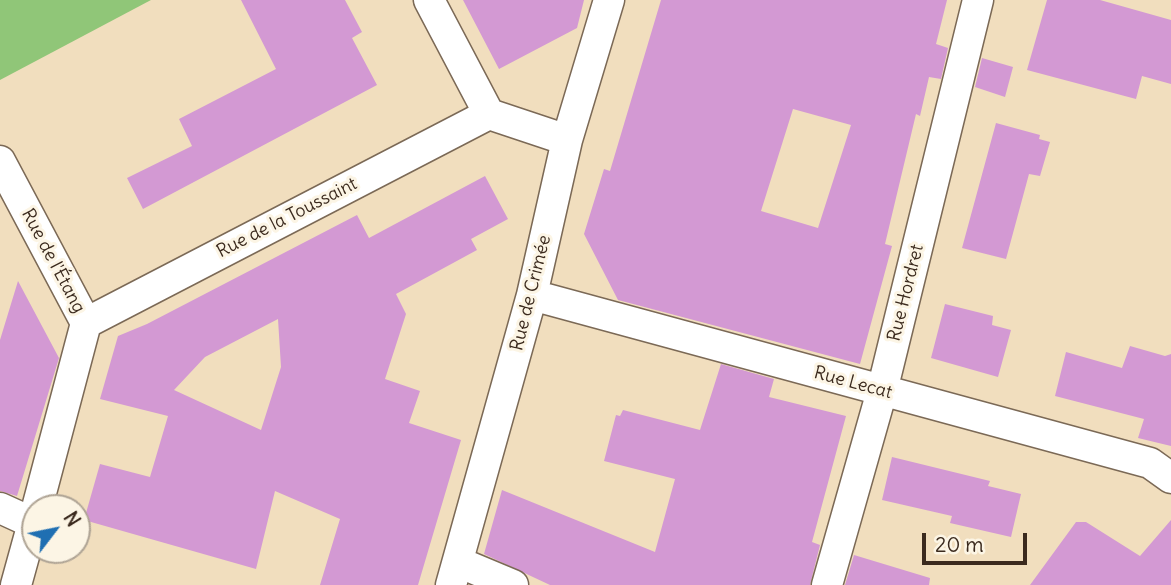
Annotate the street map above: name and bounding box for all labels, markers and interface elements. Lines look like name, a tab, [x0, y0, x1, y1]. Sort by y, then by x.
street label: Rue de la Toussaint	[213, 173, 361, 263]
street label: Rue de l'Étang	[17, 205, 89, 317]
street label: Rue de Crimée	[506, 233, 556, 353]
street label: Rue Hordret	[884, 242, 928, 344]
street label: Rue Lecat	[812, 362, 894, 404]
north arrow	[21, 494, 91, 564]
text: N	[58, 507, 86, 531]
scale bar	[926, 518, 1031, 562]
text: 20 m	[935, 531, 984, 558]

